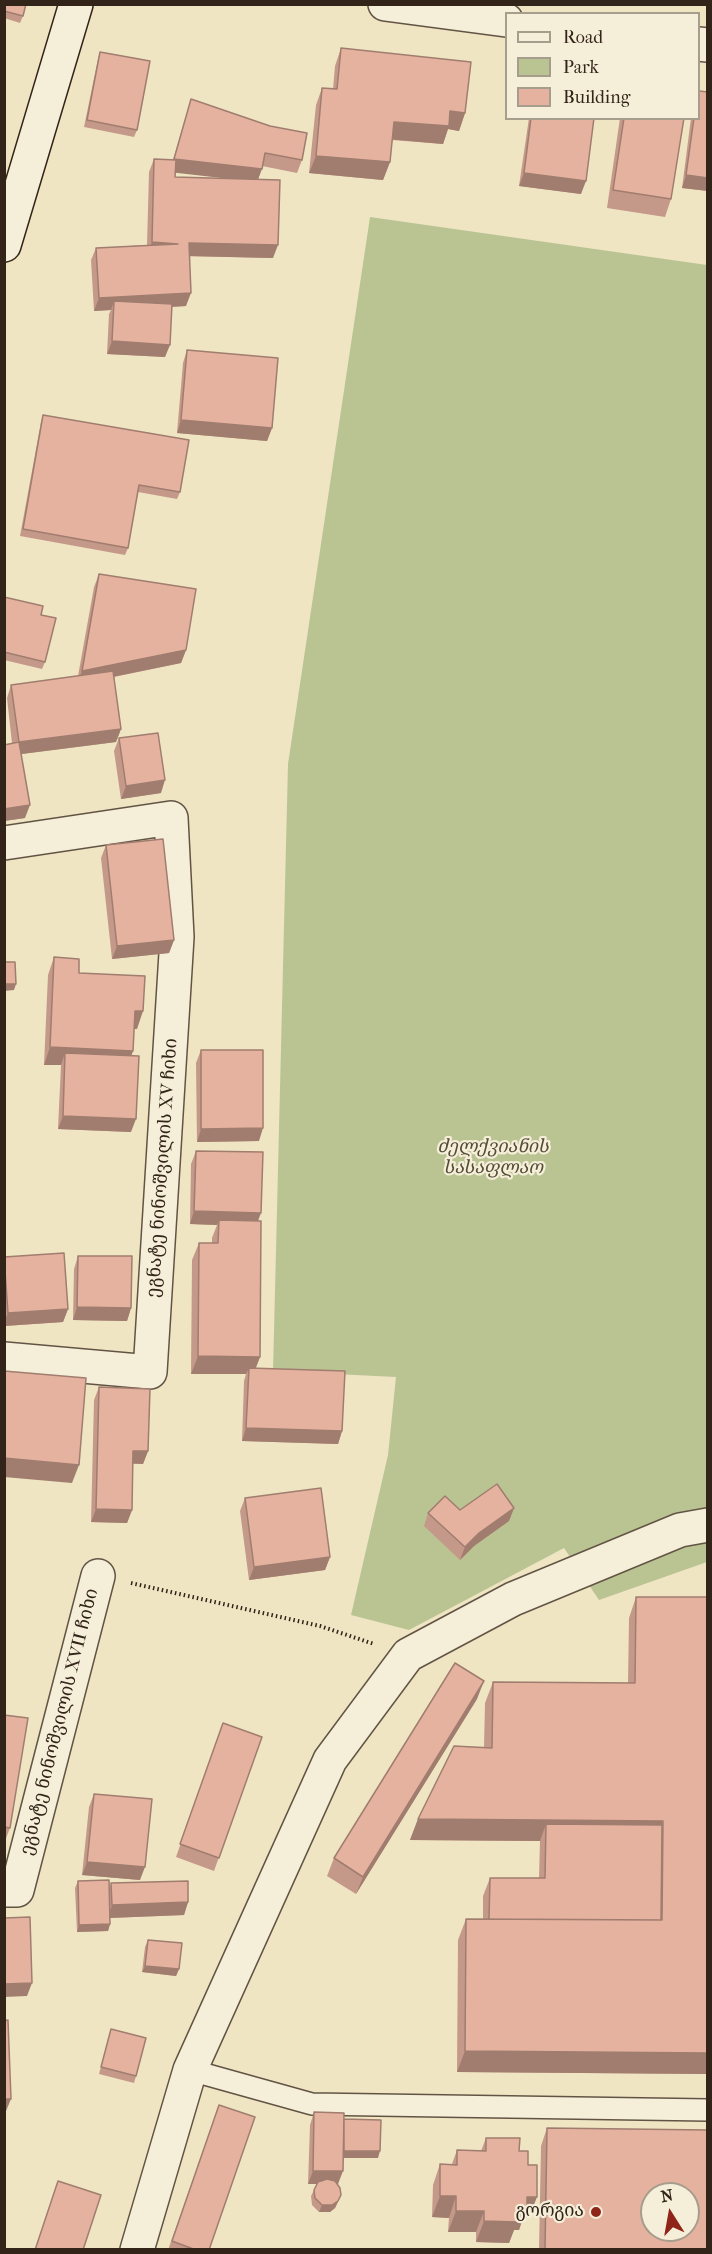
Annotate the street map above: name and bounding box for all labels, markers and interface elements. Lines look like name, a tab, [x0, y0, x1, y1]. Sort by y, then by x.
legend	[505, 12, 700, 120]
text: Road	[563, 27, 603, 48]
text: Park	[563, 57, 599, 78]
text: Building	[563, 87, 630, 108]
street label: ეგნატე ნინოშვილის XV ჩიხი	[143, 1038, 183, 1298]
park label: ძელქვიანის სასაფლაო	[437, 1137, 549, 1180]
street label: ეგნატე ნინოშვილის XVII ჩიხი	[16, 1586, 104, 1858]
north arrow	[640, 2182, 700, 2242]
text: N	[659, 2185, 675, 2206]
place label: გორგია	[516, 2201, 584, 2223]
marker: გორგია	[589, 2205, 603, 2219]

